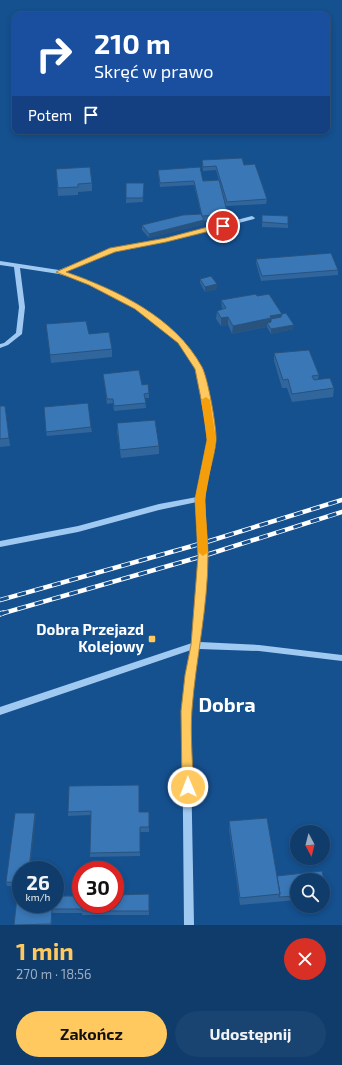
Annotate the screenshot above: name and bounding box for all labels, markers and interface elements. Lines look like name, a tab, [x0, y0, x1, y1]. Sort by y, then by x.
text: 210 m	[94, 26, 171, 60]
icon: right	[28, 28, 80, 80]
text: Skręć w prawo	[94, 60, 213, 82]
icon: arrive	[80, 104, 102, 126]
text: Potem	[28, 106, 72, 124]
pin	[206, 209, 240, 243]
icon: arrive	[212, 215, 234, 237]
place label: Dobra Przejazd Kolejowy	[36, 620, 145, 656]
marker: Dobra Przejazd Kolejowy	[147, 634, 157, 644]
district label: Dobra	[198, 692, 256, 716]
position arrow	[167, 766, 209, 808]
north arrow	[290, 825, 330, 865]
map controls	[290, 825, 330, 913]
speed limit sign: 30	[72, 861, 124, 913]
text: 26	[26, 870, 50, 894]
button: search	[290, 873, 330, 913]
text: km/h	[26, 891, 50, 903]
text: 1 min	[16, 936, 74, 965]
button: close	[284, 938, 326, 980]
text: 270 m · 18:56	[16, 966, 92, 982]
button: Zakończ	[16, 1011, 167, 1057]
button: Udostępnij	[175, 1011, 326, 1057]

